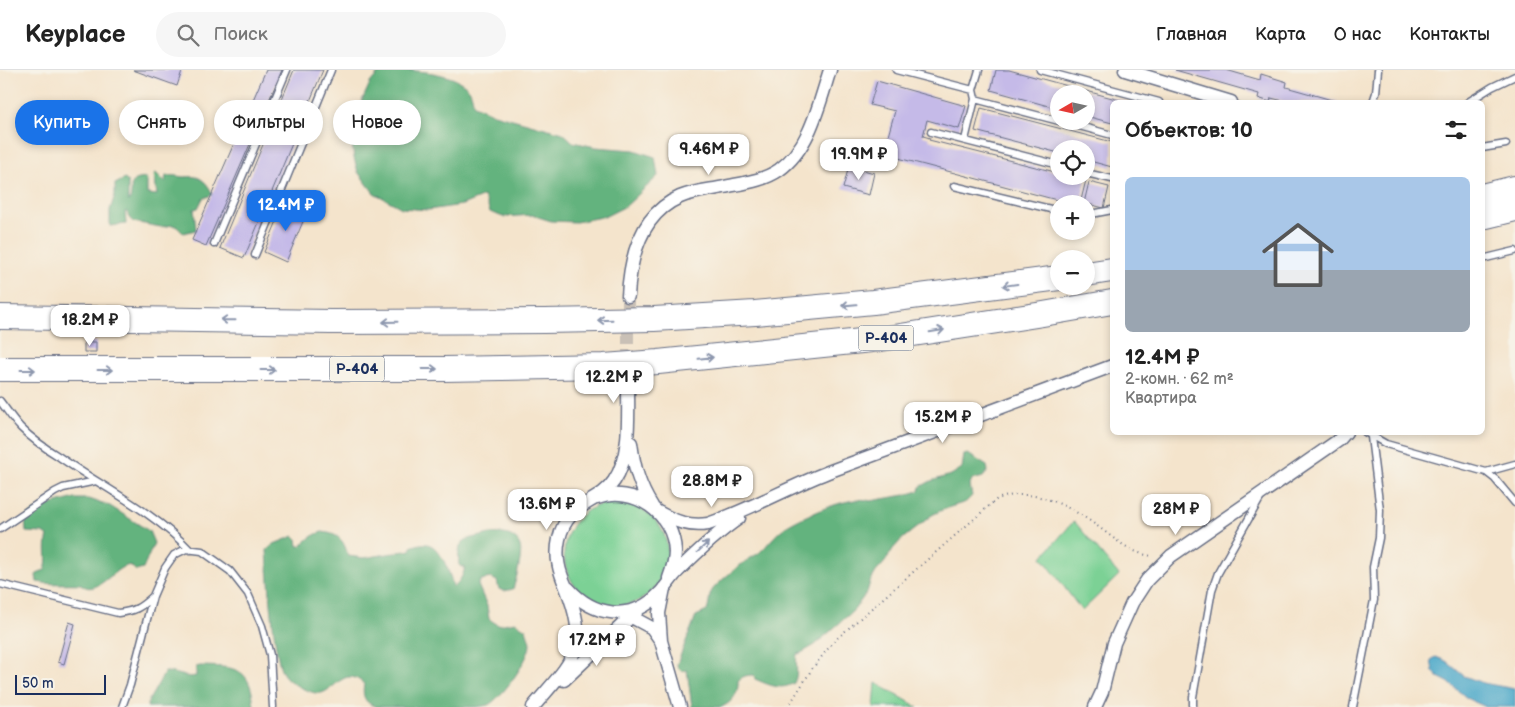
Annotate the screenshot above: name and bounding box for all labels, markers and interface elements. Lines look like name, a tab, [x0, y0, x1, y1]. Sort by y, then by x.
search box	[156, 12, 506, 57]
text: Keyplace	[25, 20, 126, 49]
icon: search	[174, 21, 202, 49]
text: Поиск	[214, 23, 268, 46]
text: Главная	[1156, 24, 1227, 45]
text: Карта	[1255, 24, 1306, 45]
text: О нас	[1334, 24, 1381, 45]
text: Контакты	[1409, 24, 1490, 45]
north arrow	[1050, 85, 1095, 130]
map controls	[1050, 85, 1095, 295]
chip: Купить	[15, 100, 109, 145]
chip: Снять	[119, 100, 204, 145]
chip: Фильтры	[214, 100, 323, 145]
chip: Новое	[333, 100, 421, 145]
icon: filters	[1442, 116, 1470, 144]
text: Объектов: 10	[1125, 118, 1253, 143]
pin: 9.46M ₽	[663, 134, 755, 176]
pin: 19.9M ₽	[813, 138, 905, 181]
text: 9.46M ₽	[679, 140, 739, 159]
button: locate	[1050, 140, 1095, 185]
text: 19.9M ₽	[831, 145, 887, 164]
pin: 12.4M ₽	[240, 190, 332, 232]
button: +	[1050, 195, 1095, 240]
text: 12.4M ₽	[258, 196, 314, 215]
icon: home	[1253, 210, 1343, 300]
button: −	[1050, 250, 1095, 295]
one-way arrow	[1003, 280, 1019, 290]
one-way arrow	[841, 300, 857, 309]
pin: 18.2M ₽	[44, 304, 136, 347]
text: 18.2M ₽	[62, 311, 118, 330]
one-way arrow	[220, 316, 236, 325]
one-way arrow	[598, 316, 614, 325]
one-way arrow	[383, 317, 399, 327]
one-way arrow	[929, 325, 945, 335]
road number: Р-404	[858, 326, 914, 350]
text: 12.4M ₽	[1125, 345, 1199, 370]
one-way arrow	[698, 353, 714, 362]
road number: Р-404	[330, 356, 384, 382]
pin: 12.2M ₽	[568, 362, 660, 404]
one-way arrow	[422, 364, 438, 374]
one-way arrow	[20, 365, 36, 375]
one-way arrow	[97, 365, 113, 375]
one-way arrow	[260, 365, 276, 375]
text: 12.2M ₽	[586, 368, 642, 387]
text: 2-комн. · 62 m²	[1125, 370, 1234, 389]
text: Квартира	[1125, 389, 1197, 408]
pin: 15.2M ₽	[897, 402, 989, 444]
text: 15.2M ₽	[915, 408, 971, 427]
pin: 28.8M ₽	[666, 466, 758, 508]
text: 28.8M ₽	[682, 472, 742, 491]
pin: 13.6M ₽	[501, 488, 593, 531]
pin: 28M ₽	[1141, 494, 1211, 536]
text: 13.6M ₽	[519, 495, 575, 514]
text: 28M ₽	[1153, 500, 1199, 519]
one-way arrow	[697, 541, 710, 553]
pin: 17.2M ₽	[551, 624, 643, 667]
text: 17.2M ₽	[569, 631, 625, 650]
scale bar	[15, 672, 106, 695]
text: 50 m	[22, 675, 54, 692]

